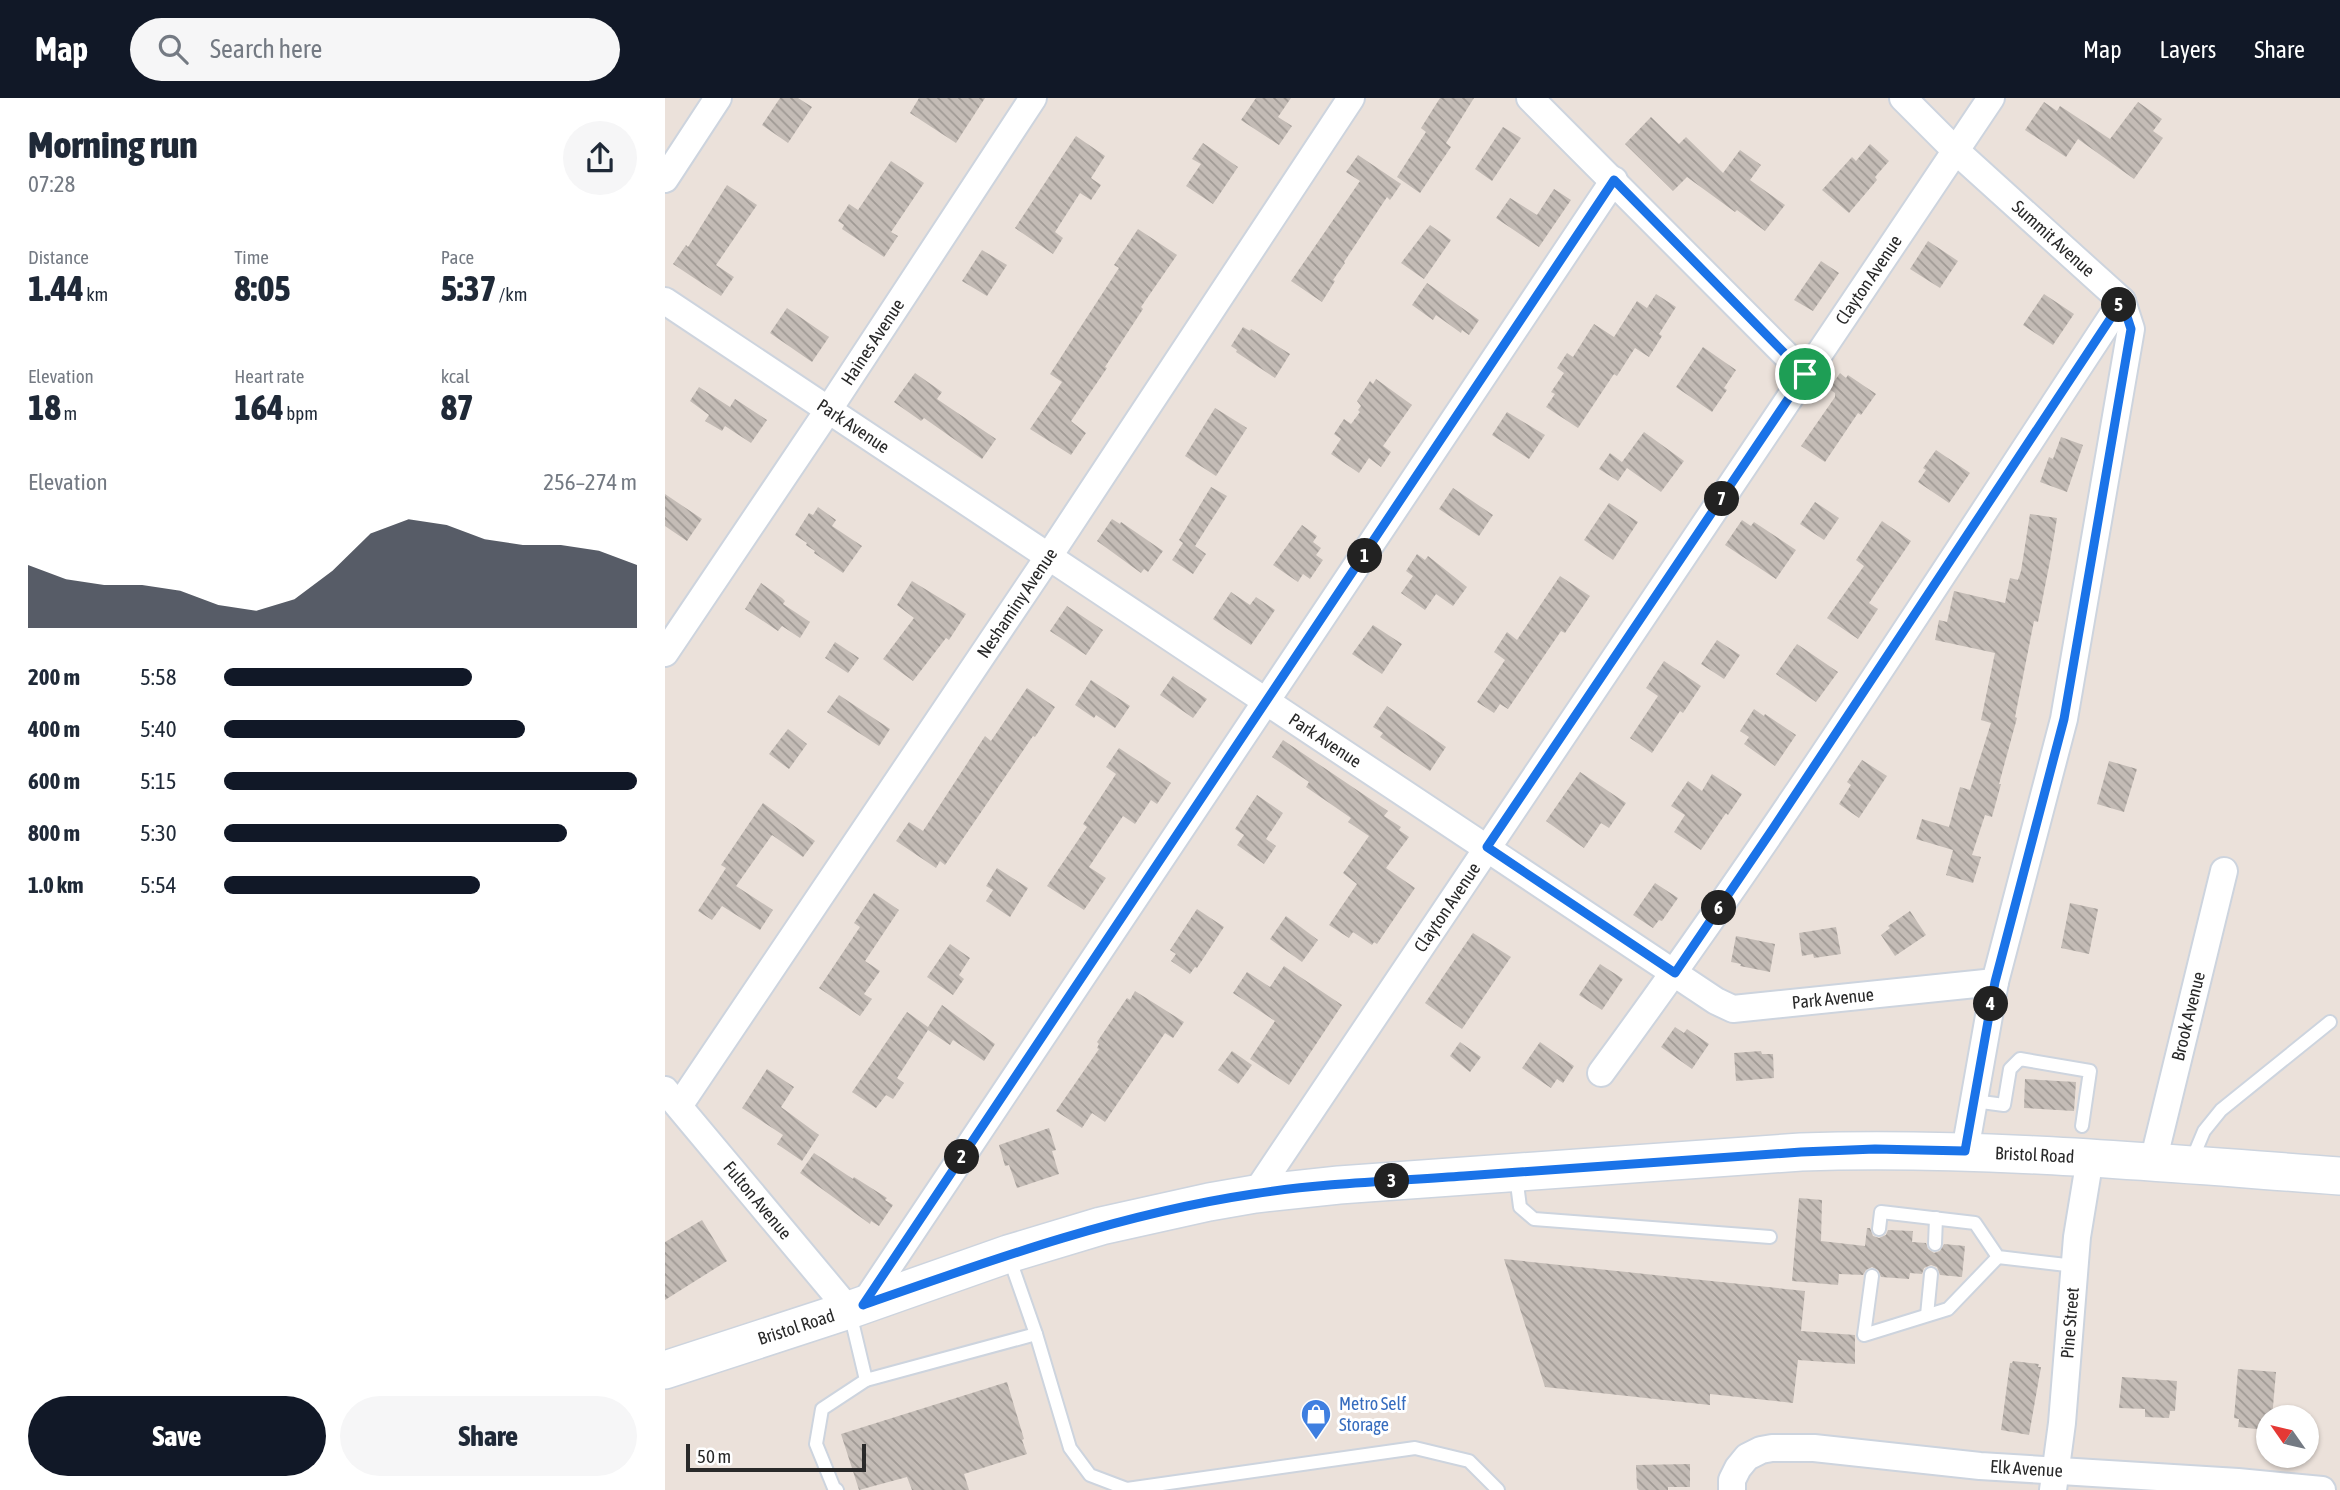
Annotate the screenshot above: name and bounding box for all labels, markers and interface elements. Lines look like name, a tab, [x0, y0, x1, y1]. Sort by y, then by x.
search box	[130, 18, 620, 81]
text: Map	[35, 30, 88, 68]
icon: search	[154, 30, 192, 68]
text: Search here	[210, 34, 322, 64]
text: Map	[2083, 36, 2122, 63]
text: Layers	[2160, 36, 2216, 63]
text: Share	[2254, 36, 2305, 63]
button: share	[563, 121, 637, 195]
text: Morning run	[28, 123, 198, 166]
text: 07:28	[28, 171, 75, 197]
street label: Summit Avenue	[2008, 196, 2099, 281]
street label: Clayton Avenue	[1831, 231, 1906, 328]
text: Distance	[28, 246, 89, 268]
text: Time	[234, 246, 269, 268]
text: Pace	[441, 246, 474, 268]
text: 1.44	[28, 268, 84, 308]
text: 8:05	[234, 268, 291, 308]
text: 5:37	[441, 268, 496, 308]
text: km	[84, 283, 108, 305]
text: /km	[496, 283, 527, 305]
pin: 5	[2101, 288, 2137, 322]
text: 5	[2114, 293, 2123, 315]
street label: Haines Avenue	[837, 295, 908, 389]
pin	[1775, 344, 1835, 404]
icon: arrive	[1786, 355, 1824, 393]
text: Elevation	[28, 365, 94, 387]
text: Heart rate	[234, 365, 304, 387]
text: kcal	[441, 365, 470, 387]
text: 18	[28, 387, 61, 427]
text: 164	[234, 387, 284, 427]
text: 87	[441, 387, 474, 427]
street label: Park Avenue	[813, 394, 894, 457]
text: m	[61, 402, 77, 424]
text: bpm	[284, 402, 318, 424]
text: Elevation	[28, 469, 108, 495]
text: 256–274 m	[543, 469, 637, 495]
pin: 7	[1705, 482, 1739, 516]
text: 7	[1717, 487, 1726, 509]
pin: 1	[1347, 538, 1383, 574]
street label: Neshaminy Avenue	[972, 544, 1061, 662]
text: 1	[1360, 544, 1369, 566]
text: 200 m	[28, 664, 80, 690]
text: 5:58	[140, 664, 177, 690]
street label: Park Avenue	[1285, 709, 1365, 772]
text: 400 m	[28, 716, 80, 742]
text: 5:40	[140, 716, 177, 742]
text: 600 m	[28, 768, 80, 794]
text: 5:15	[140, 768, 177, 794]
text: 800 m	[28, 820, 80, 846]
text: 5:30	[140, 820, 177, 846]
street label: Clayton Avenue	[1409, 859, 1484, 956]
text: 1.0 km	[28, 872, 84, 898]
text: 5:54	[140, 872, 177, 898]
pin: 6	[1701, 890, 1737, 926]
text: 6	[1714, 896, 1723, 918]
street label: Brook Avenue	[2167, 969, 2209, 1063]
street label: Park Avenue	[1791, 984, 1875, 1013]
pin: 4	[1973, 986, 2009, 1021]
text: 4	[1986, 992, 1995, 1014]
pin: 2	[945, 1140, 979, 1174]
street label: Bristol Road	[1995, 1142, 2075, 1167]
text: 2	[957, 1145, 966, 1167]
street label: Fulton Avenue	[719, 1157, 796, 1243]
pin: 3	[1375, 1164, 1409, 1198]
text: 3	[1387, 1169, 1396, 1191]
street label: Pine Street	[2056, 1286, 2083, 1359]
street label: Bristol Road	[755, 1304, 837, 1349]
place label: Metro Self Storage	[1339, 1393, 1406, 1435]
button: Save	[28, 1396, 326, 1476]
button: Share	[340, 1396, 637, 1476]
shop icon: Metro Self Storage	[1299, 1397, 1333, 1441]
north arrow	[2256, 1405, 2319, 1468]
map controls	[2256, 1405, 2319, 1468]
scale bar	[686, 1441, 866, 1473]
text: 50 m	[697, 1445, 731, 1467]
street label: Elk Avenue	[1990, 1456, 2063, 1481]

